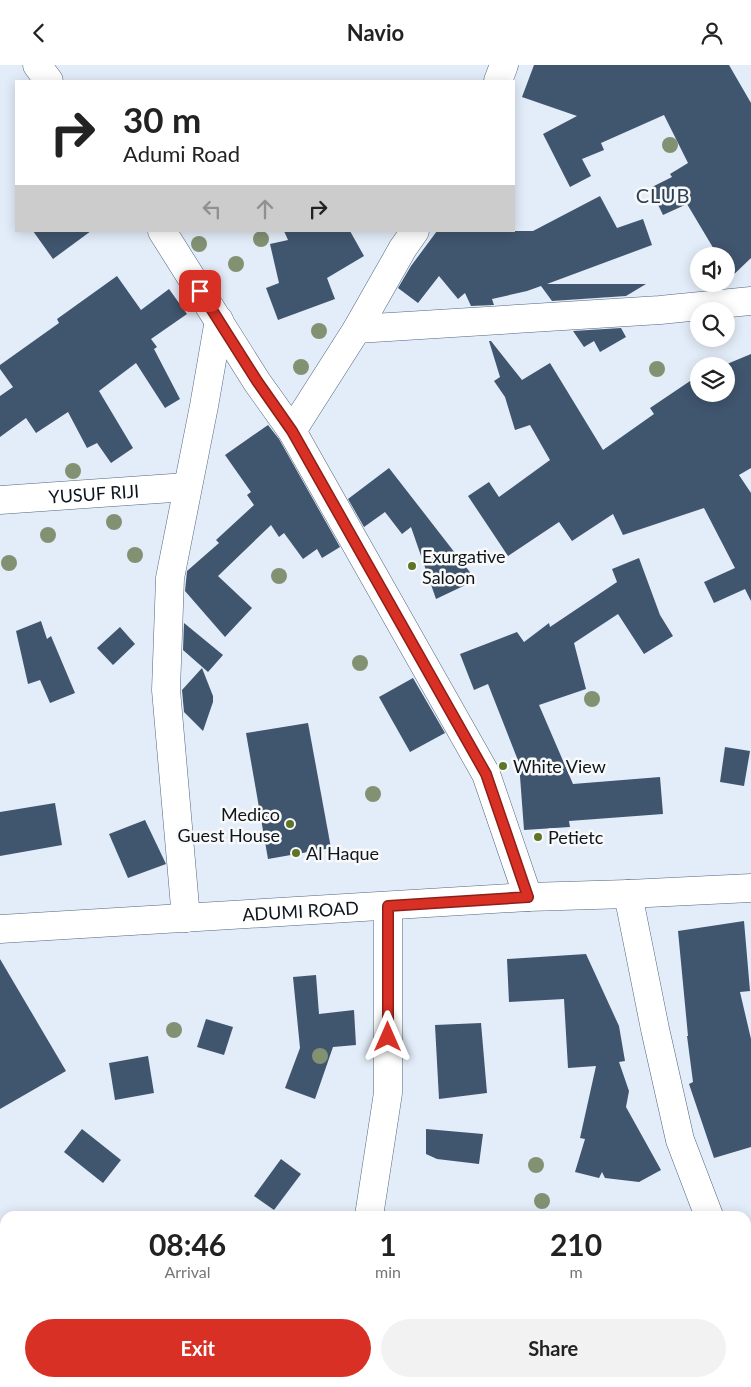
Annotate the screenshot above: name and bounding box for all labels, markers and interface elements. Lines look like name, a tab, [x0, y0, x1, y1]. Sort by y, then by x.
icon: back	[25, 19, 53, 47]
text: Navio	[347, 19, 404, 46]
icon: person	[698, 19, 726, 47]
text: 30 m	[123, 98, 201, 140]
icon: right	[40, 100, 105, 165]
text: Adumi Road	[123, 140, 240, 167]
district label: CLUB	[636, 183, 690, 207]
icon: left	[198, 195, 226, 223]
icon: ahead	[251, 195, 279, 223]
icon: right	[304, 195, 332, 223]
map controls	[690, 247, 735, 402]
button: sound	[690, 247, 735, 292]
pin	[179, 270, 221, 312]
icon: arrive	[186, 277, 214, 305]
button: search	[690, 302, 735, 347]
button: layers	[690, 357, 735, 402]
street label: YUSUF RIJI	[48, 479, 140, 508]
place label: Exurgative Saloon	[422, 545, 506, 588]
marker: Exurgative Saloon	[406, 560, 418, 572]
place label: White View	[513, 755, 606, 777]
marker: White View	[497, 760, 509, 772]
place label: Medico Guest House	[178, 803, 280, 846]
marker: Medico Guest House	[284, 818, 296, 830]
place label: Petietc	[548, 826, 604, 848]
marker: Petietc	[532, 831, 544, 843]
place label: Al Haque	[306, 842, 379, 864]
marker: Al Haque	[290, 847, 302, 859]
street label: ADUMI ROAD	[242, 896, 359, 925]
position arrow	[361, 1010, 413, 1062]
text: 08:46	[149, 1226, 226, 1262]
text: 1	[379, 1226, 397, 1262]
text: 210	[550, 1226, 602, 1262]
text: Arrival	[164, 1262, 211, 1281]
text: min	[375, 1262, 401, 1281]
text: m	[569, 1262, 583, 1281]
button: Exit	[25, 1319, 371, 1377]
button: Share	[381, 1319, 726, 1377]

